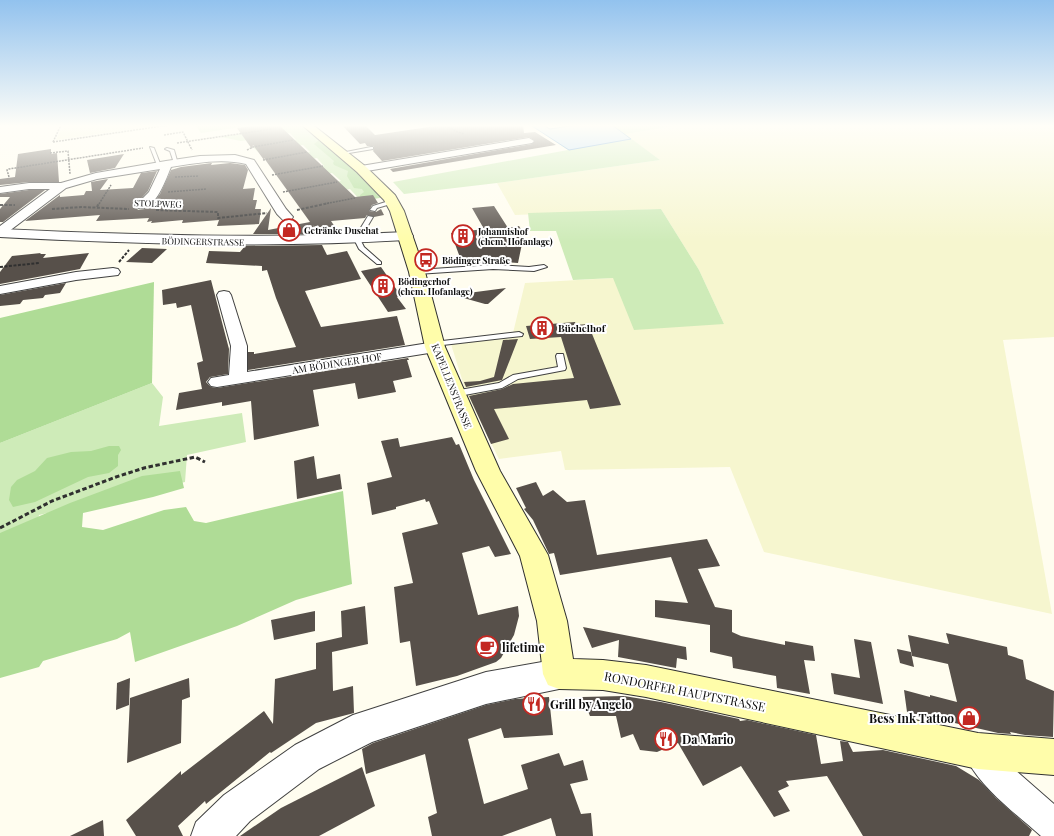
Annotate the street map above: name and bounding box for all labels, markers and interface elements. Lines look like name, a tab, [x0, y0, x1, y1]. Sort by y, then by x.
street label: STOLPWEG	[134, 196, 183, 210]
shop icon: Getränke Duschat	[276, 217, 302, 243]
building icon: Johannishof (ehem. Hofanlage)	[450, 223, 476, 249]
place label: Getränke Duschat	[304, 224, 380, 236]
place label: Johannishof (ehem. Hofanlage)	[477, 225, 553, 247]
street label: BÖDINGERSTRASSE	[162, 234, 245, 248]
bus stop icon: Bödinger Straße	[413, 247, 439, 273]
place label: Bödinger Straße	[442, 254, 510, 266]
building icon: Bödingerhof (ehem. Hofanlage)	[370, 273, 396, 299]
place label: Bödingerhof (ehem. Hofanlage)	[398, 275, 473, 297]
building icon: Büchelhof	[529, 315, 555, 341]
place label: Büchelhof	[558, 321, 607, 335]
street label: KAPELLENSTRASSE	[429, 341, 475, 431]
street label: AM BÖDINGER HOF	[290, 349, 383, 377]
cafe icon: lifetime	[474, 634, 500, 660]
place label: lifetime	[502, 639, 544, 655]
street label: RONDORFER HAUPTSTRASSE	[603, 668, 767, 714]
restaurant icon: Grill by Angelo	[521, 691, 547, 717]
place label: Grill by Angelo	[550, 696, 632, 712]
shop icon: Bess Ink Tattoo	[956, 705, 982, 731]
place label: Bess Ink Tattoo	[869, 710, 954, 726]
restaurant icon: Da Mario	[653, 726, 679, 752]
place label: Da Mario	[682, 731, 734, 747]

